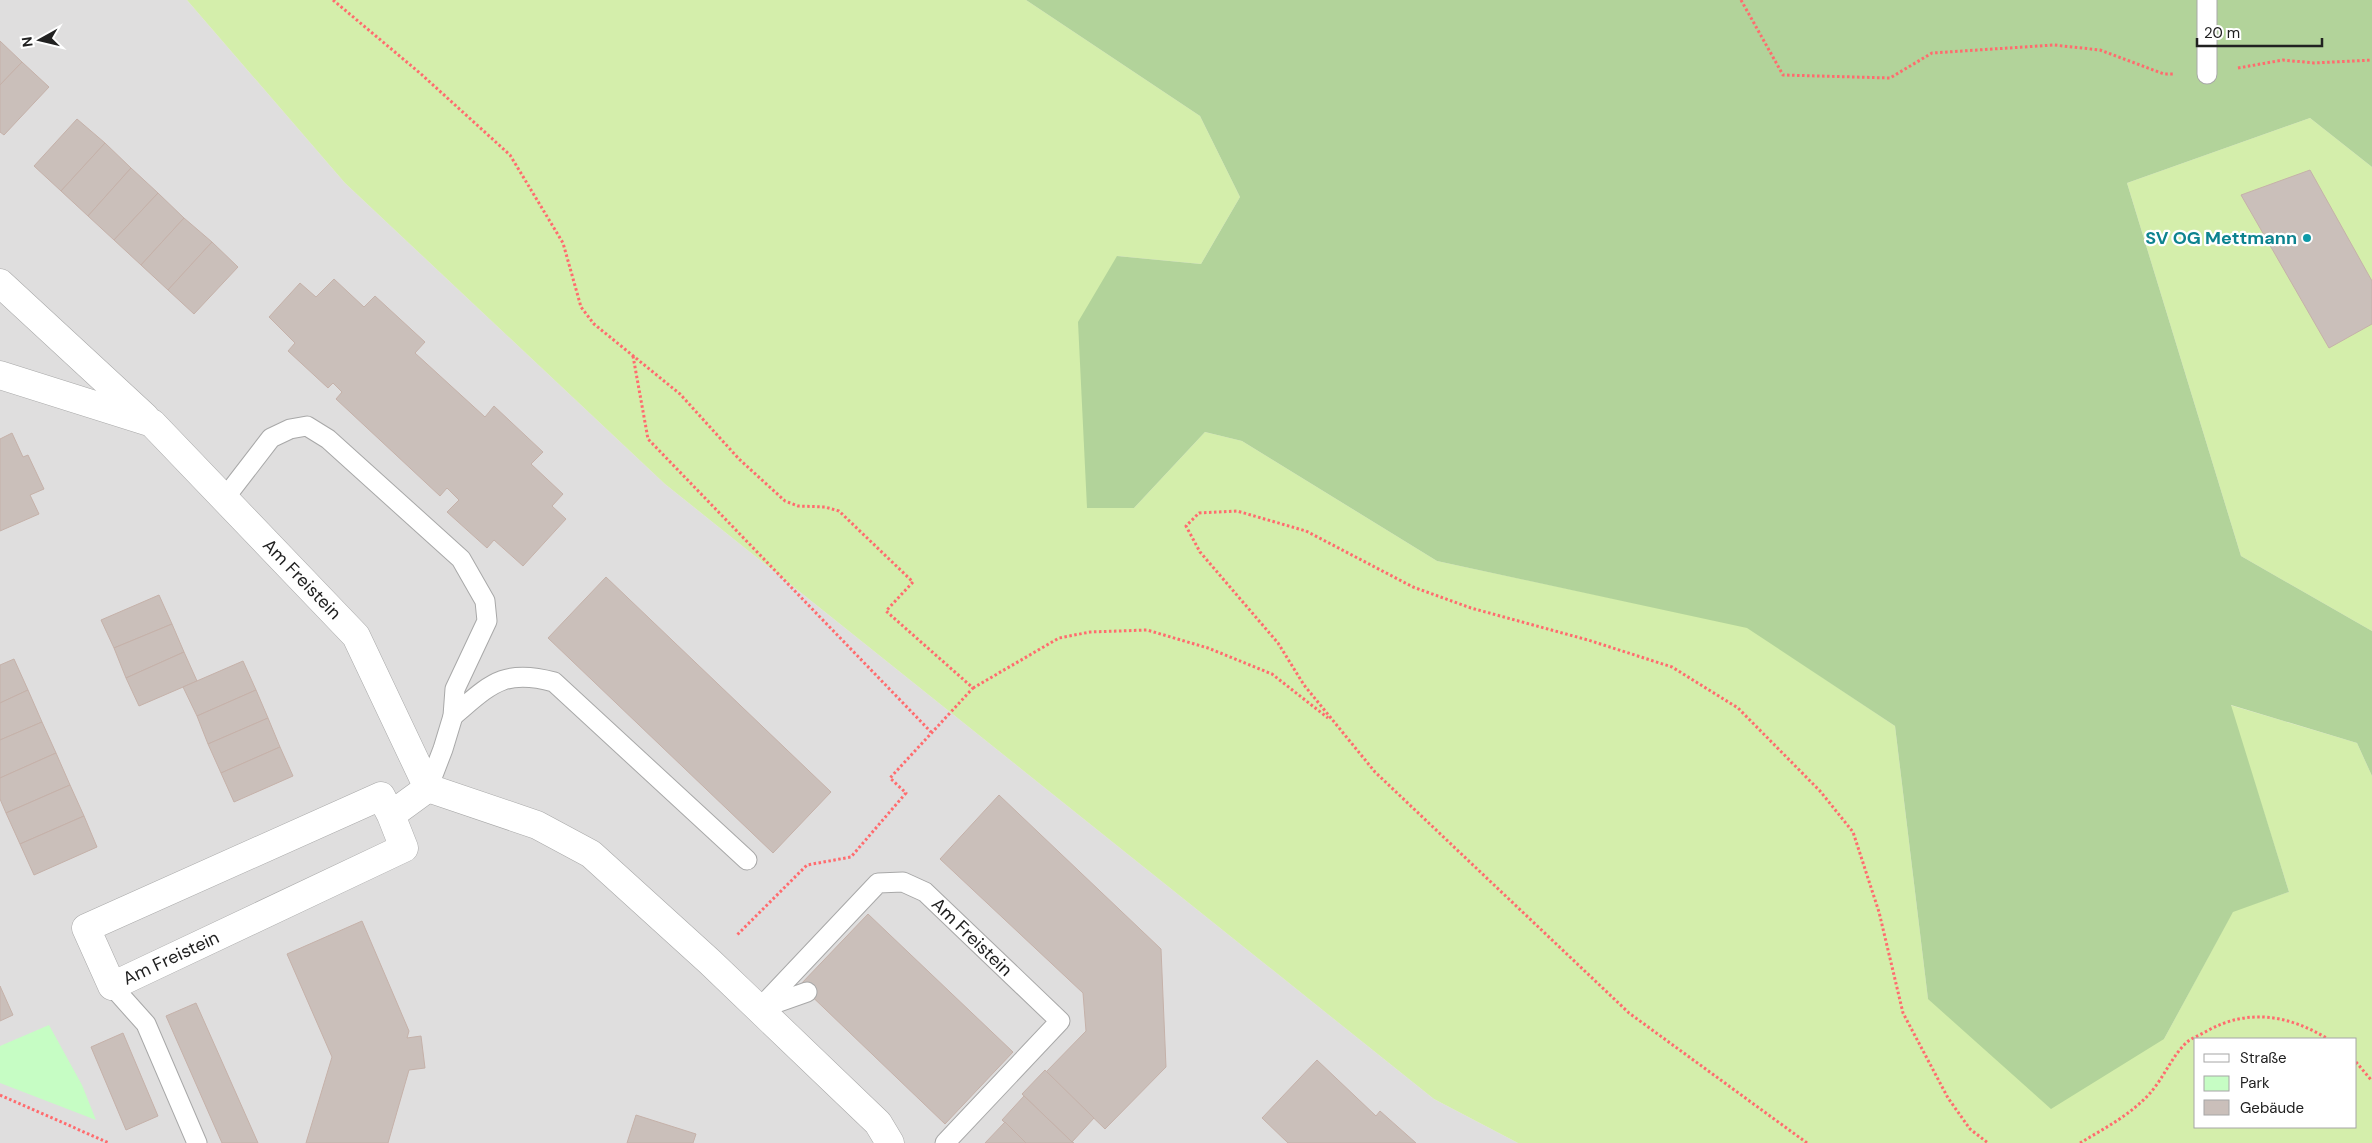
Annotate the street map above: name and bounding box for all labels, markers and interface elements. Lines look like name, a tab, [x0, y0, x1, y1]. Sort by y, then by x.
north arrow	[15, 15, 65, 65]
scale bar	[2197, 15, 2322, 47]
text: 20 m	[2204, 23, 2240, 43]
text: N	[18, 35, 37, 48]
place label: SV OG Mettmann	[2145, 226, 2297, 250]
marker: SV OG Mettmann	[2301, 232, 2313, 244]
street label: Am Freistein	[257, 533, 347, 625]
street label: Am Freistein	[926, 892, 1018, 982]
street label: Am Freistein	[119, 925, 223, 991]
legend	[2194, 1038, 2357, 1128]
text: Straße	[2240, 1048, 2287, 1068]
text: Park	[2240, 1073, 2270, 1093]
text: Gebäude	[2240, 1098, 2304, 1118]

